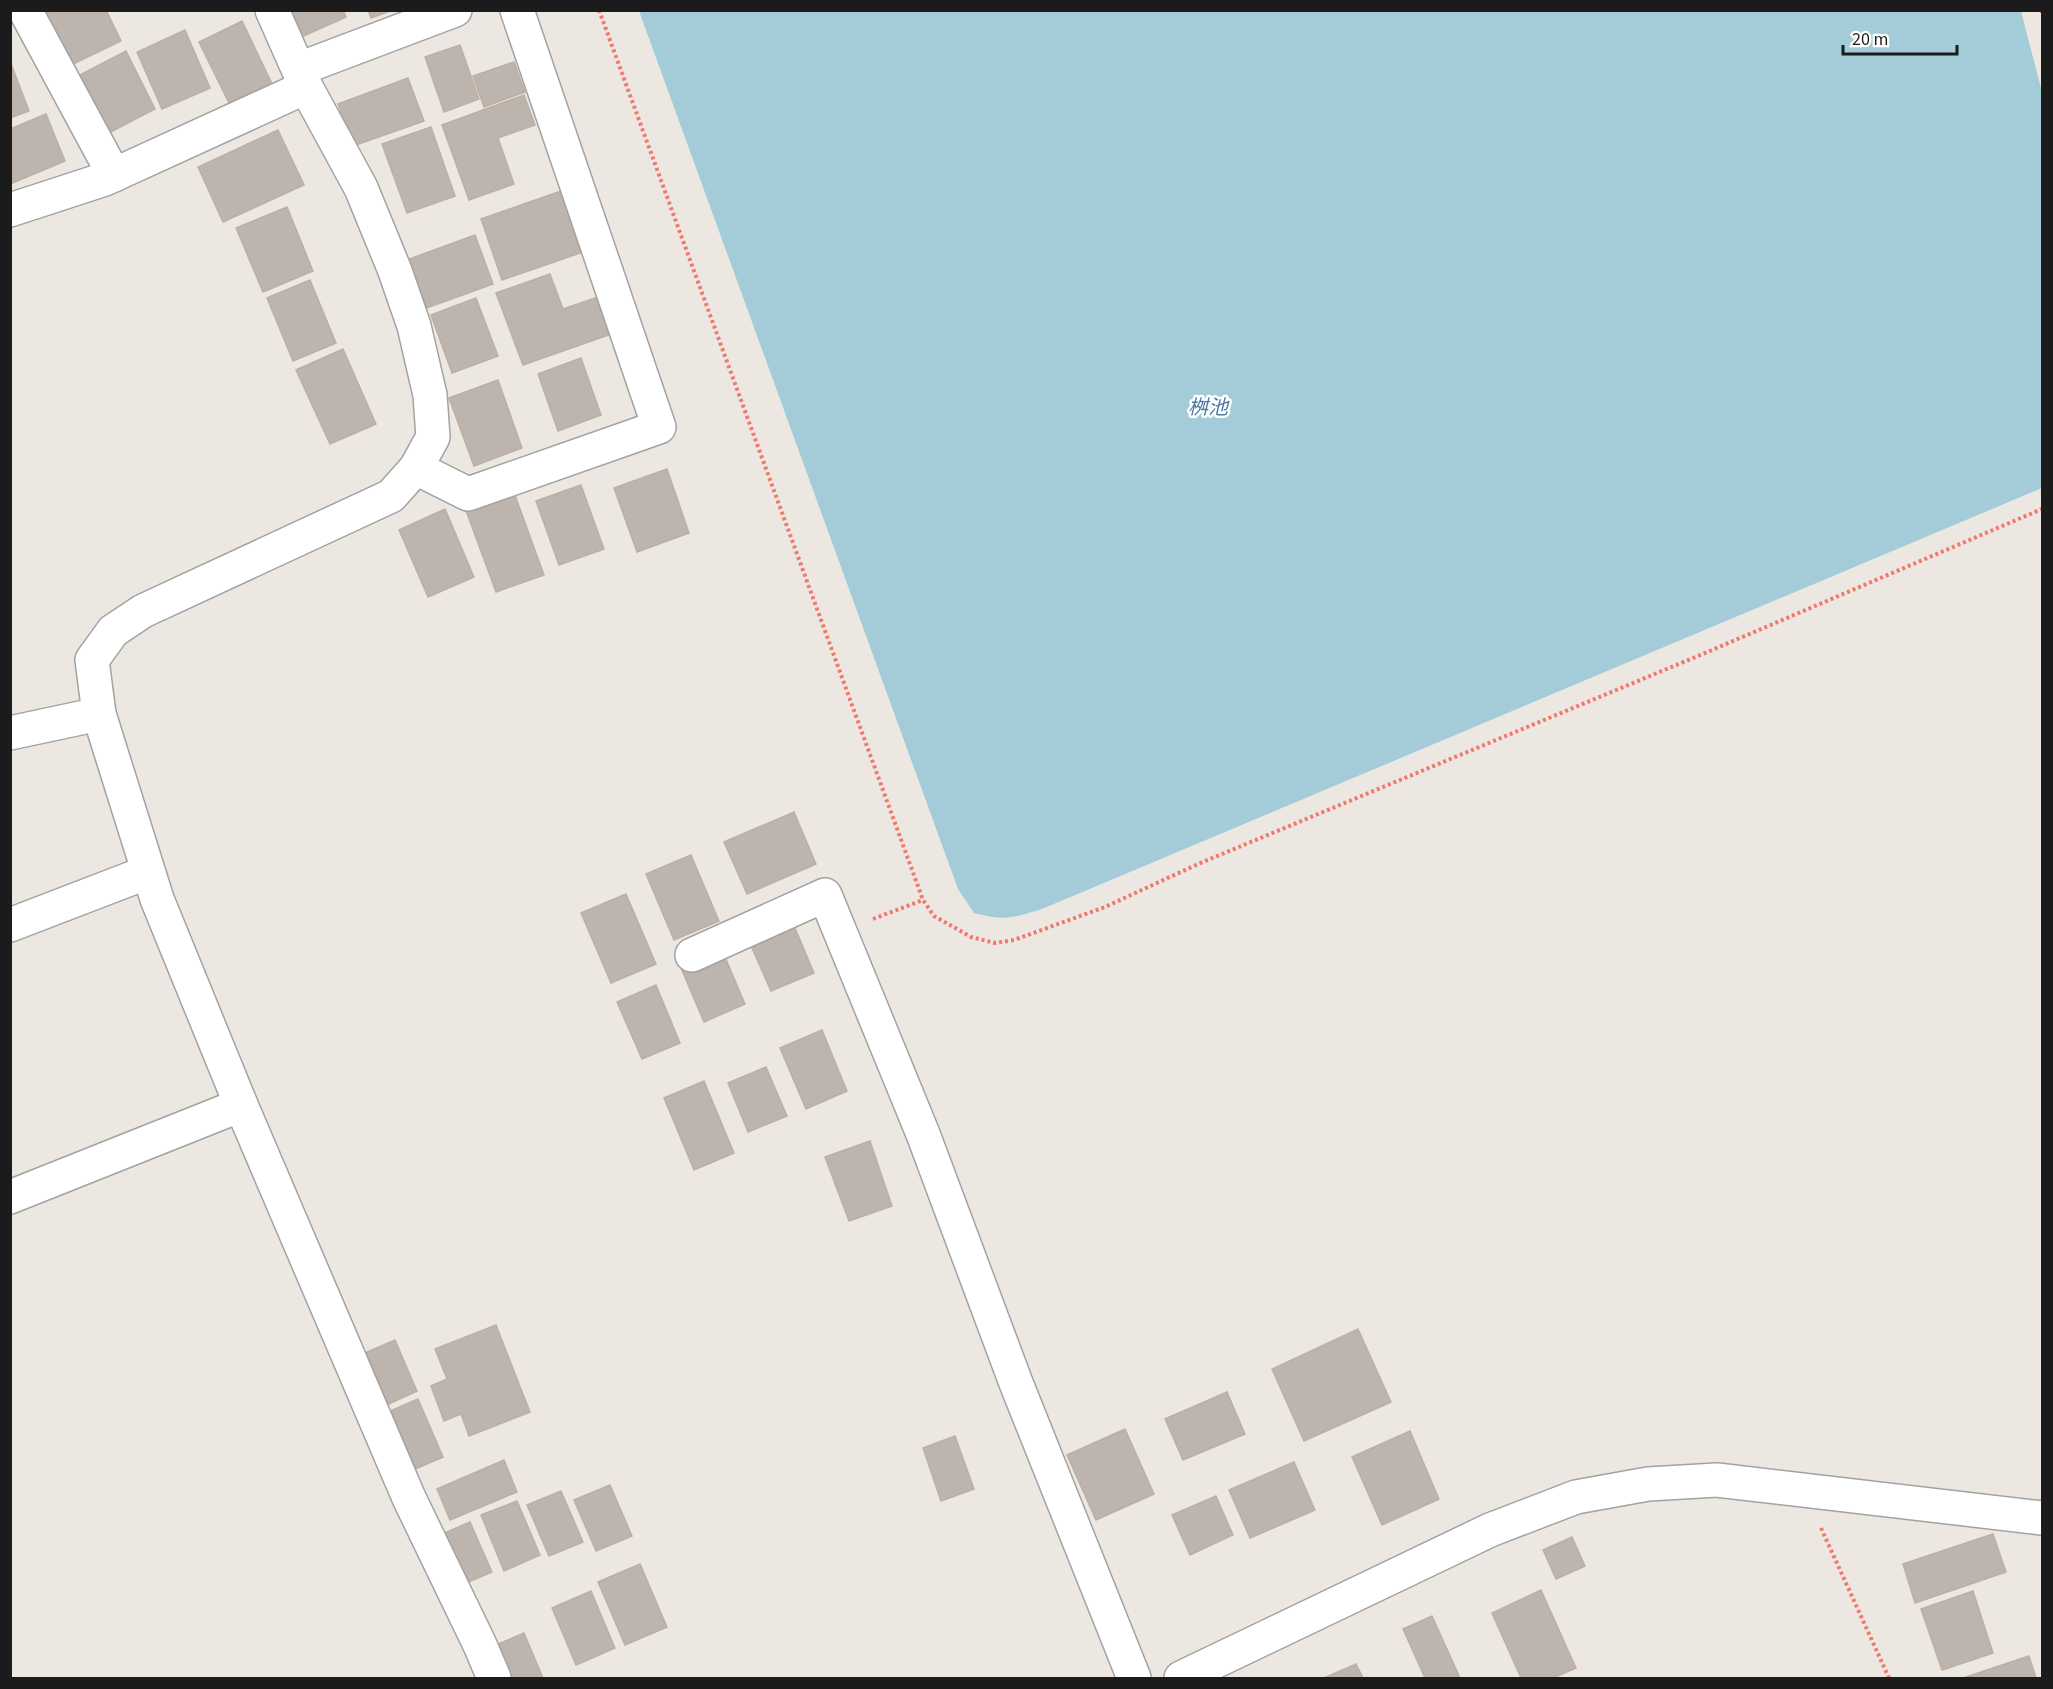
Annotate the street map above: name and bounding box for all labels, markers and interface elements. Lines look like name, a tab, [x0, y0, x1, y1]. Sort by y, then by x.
scale bar	[1843, 18, 1957, 56]
text: 20 m	[1852, 27, 1888, 52]
water label: 桝池	[1188, 394, 1230, 422]

